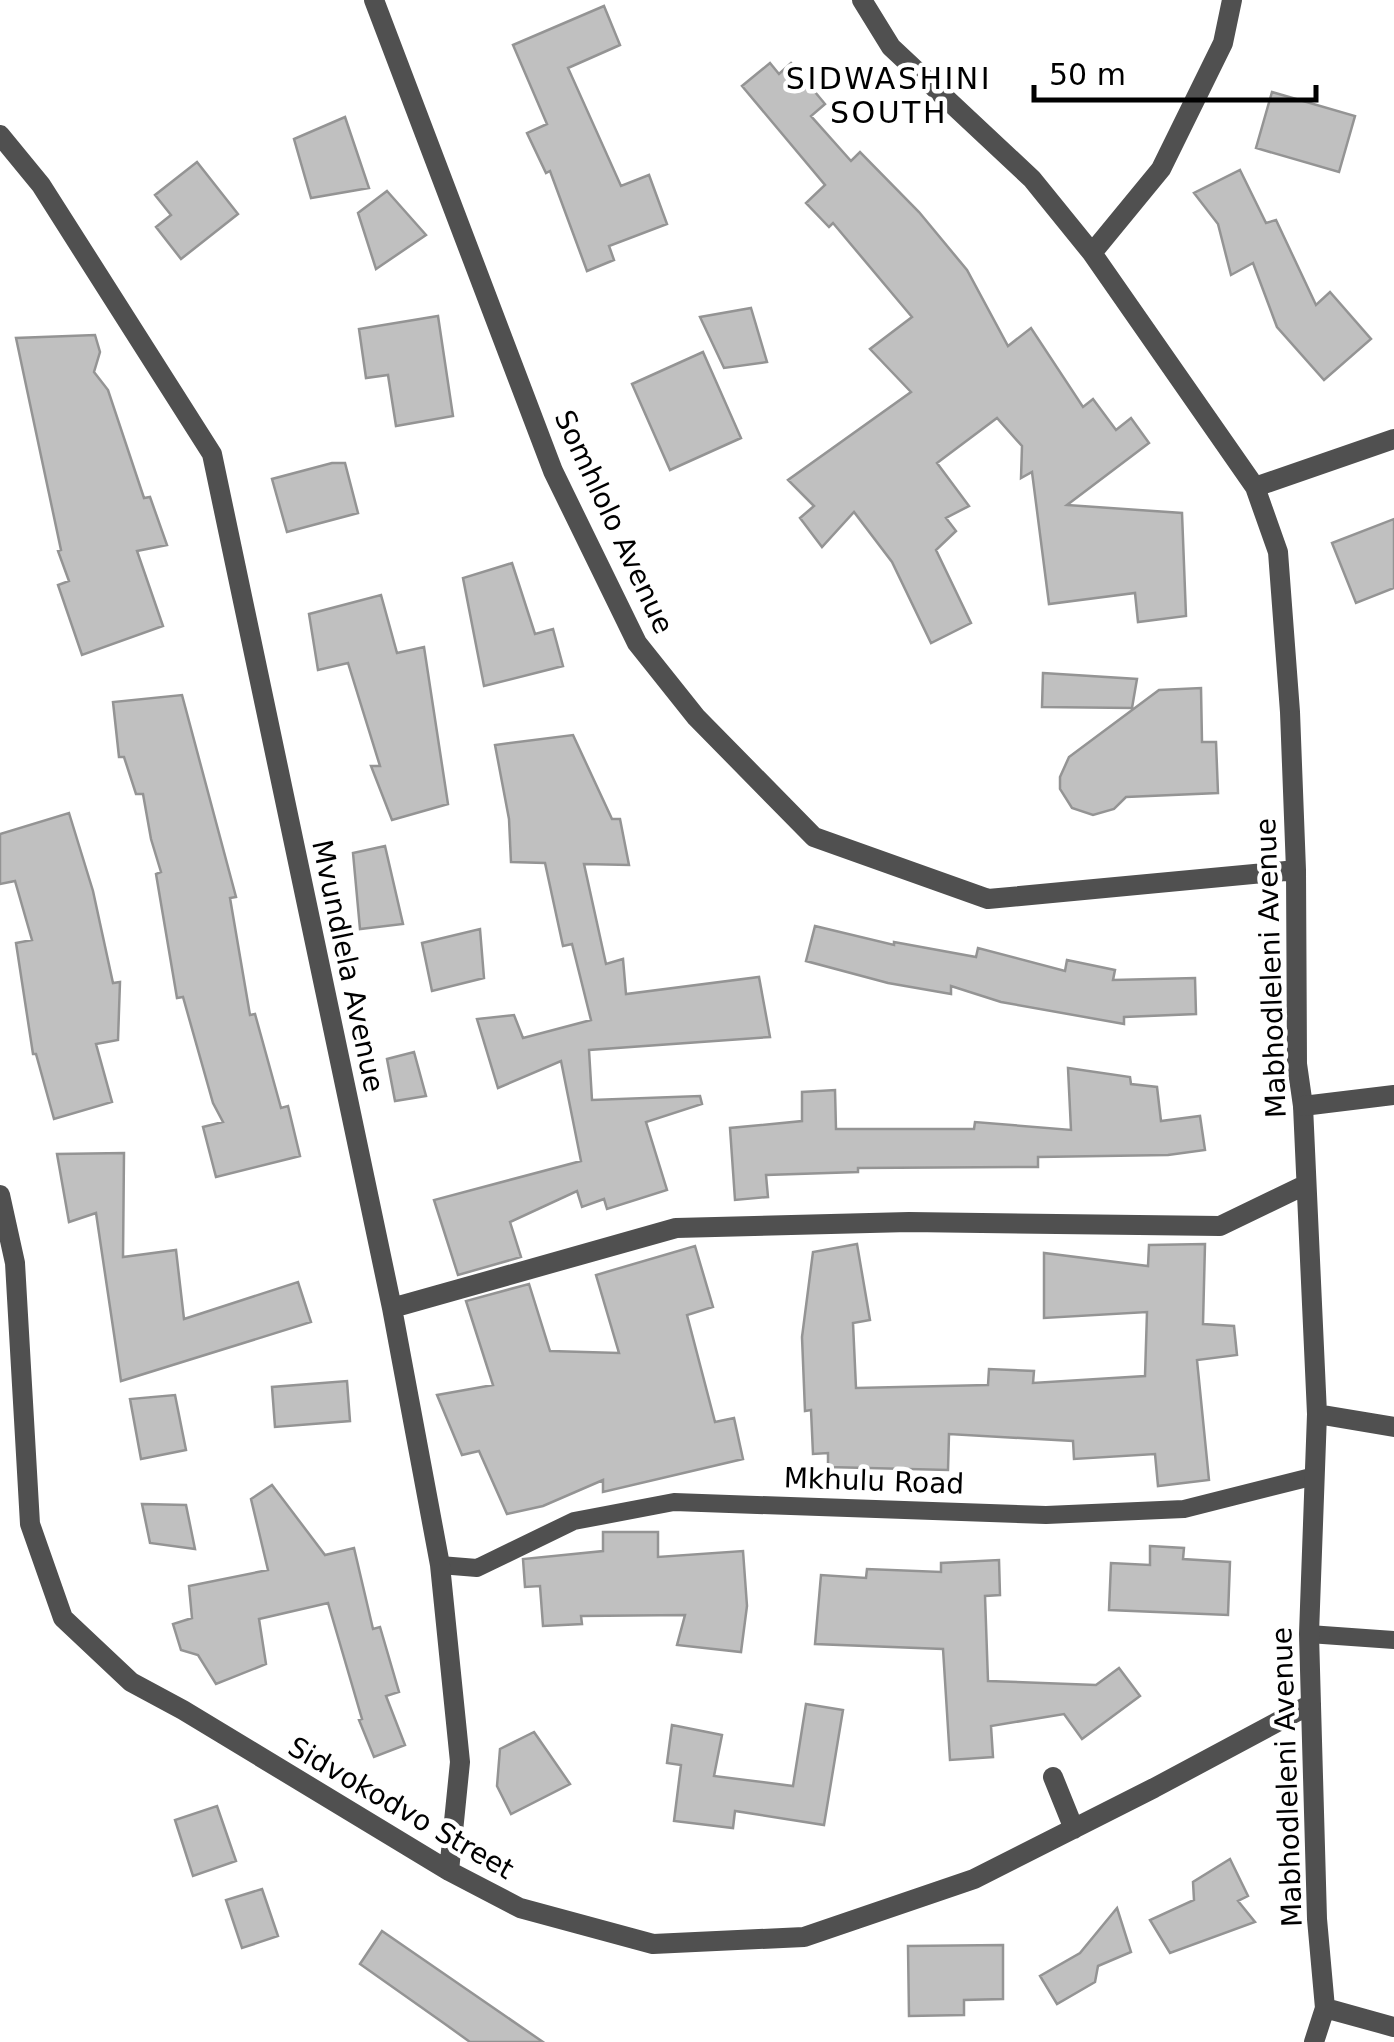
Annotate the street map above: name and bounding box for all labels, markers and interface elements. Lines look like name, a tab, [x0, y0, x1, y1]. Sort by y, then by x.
scale bar	[1034, 40, 1316, 102]
text: 50 m	[1049, 57, 1126, 92]
district label: SIDWASHINI SOUTH	[786, 61, 992, 130]
street label: Somhlolo Avenue	[548, 405, 680, 639]
street label: Mabhodleleni Avenue	[1249, 817, 1293, 1119]
street label: Mvundlela Avenue	[305, 837, 391, 1095]
street label: Mkhulu Road	[783, 1461, 965, 1501]
street label: Mabhodleleni Avenue	[1265, 1626, 1309, 1928]
street label: Sidvokodvo Street	[282, 1730, 520, 1886]

